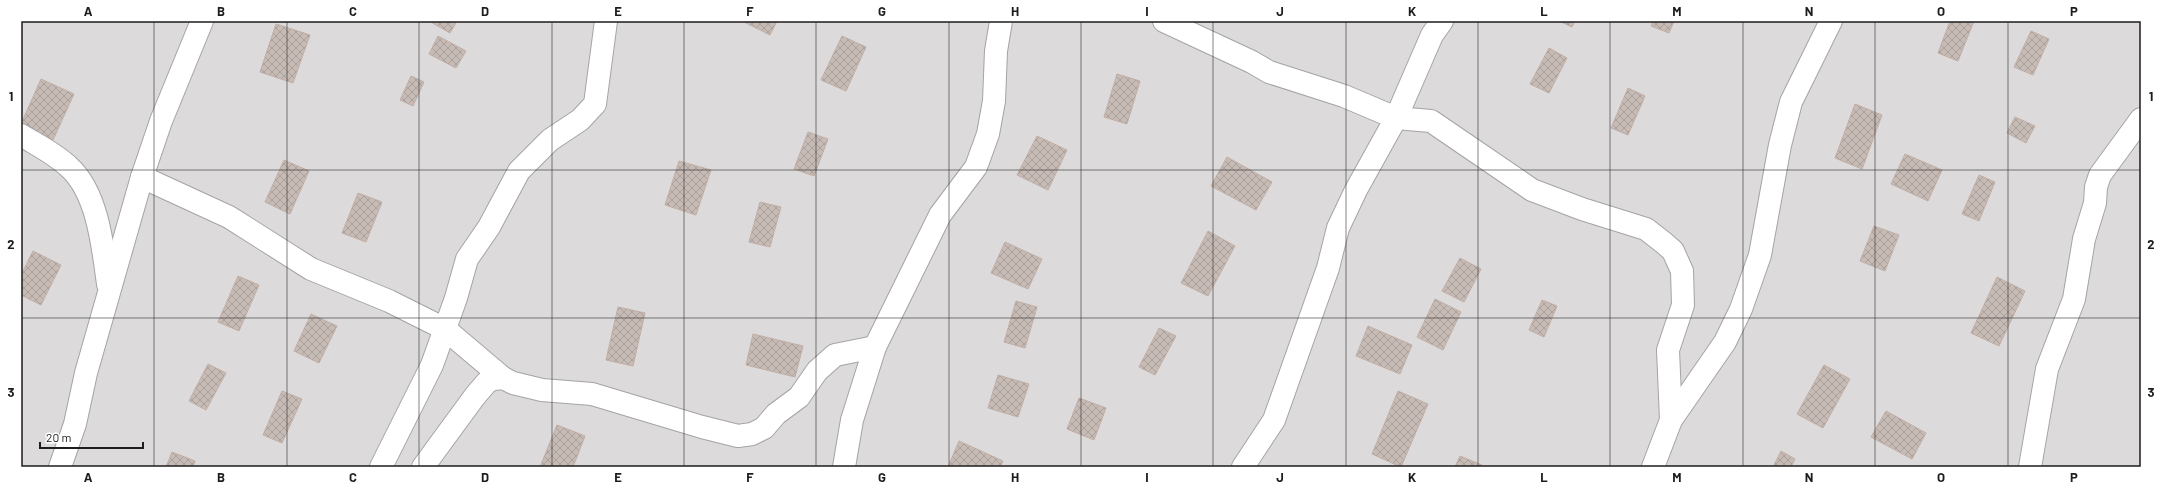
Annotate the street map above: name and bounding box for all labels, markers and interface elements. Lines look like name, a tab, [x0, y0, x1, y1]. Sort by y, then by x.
text: A	[84, 3, 93, 19]
text: B	[217, 3, 225, 19]
text: C	[349, 3, 357, 19]
text: D	[481, 3, 489, 19]
text: E	[614, 3, 622, 19]
text: F	[746, 3, 754, 19]
text: G	[878, 3, 886, 19]
text: H	[1011, 3, 1019, 19]
text: I	[1145, 3, 1149, 19]
text: J	[1276, 3, 1284, 19]
text: K	[1408, 3, 1416, 19]
text: L	[1540, 3, 1548, 19]
text: M	[1672, 3, 1682, 19]
text: N	[1805, 3, 1813, 19]
text: O	[1937, 3, 1945, 19]
text: P	[2070, 3, 2078, 19]
text: 1	[9, 88, 13, 104]
text: 1	[2149, 88, 2153, 104]
text: 2	[7, 236, 15, 252]
text: 2	[2147, 236, 2155, 252]
text: 3	[7, 384, 15, 400]
text: 3	[2147, 384, 2155, 400]
scale bar	[40, 424, 143, 450]
text: 20 m	[46, 430, 72, 444]
text: A	[84, 469, 93, 485]
text: B	[217, 469, 225, 485]
text: C	[349, 469, 357, 485]
text: D	[481, 469, 489, 485]
text: E	[614, 469, 622, 485]
text: F	[746, 469, 754, 485]
text: G	[878, 469, 886, 485]
text: H	[1011, 469, 1019, 485]
text: I	[1145, 469, 1149, 485]
text: J	[1276, 469, 1284, 485]
text: K	[1408, 469, 1416, 485]
text: L	[1540, 469, 1548, 485]
text: M	[1672, 469, 1682, 485]
text: N	[1805, 469, 1813, 485]
text: O	[1937, 469, 1945, 485]
text: P	[2070, 469, 2078, 485]

